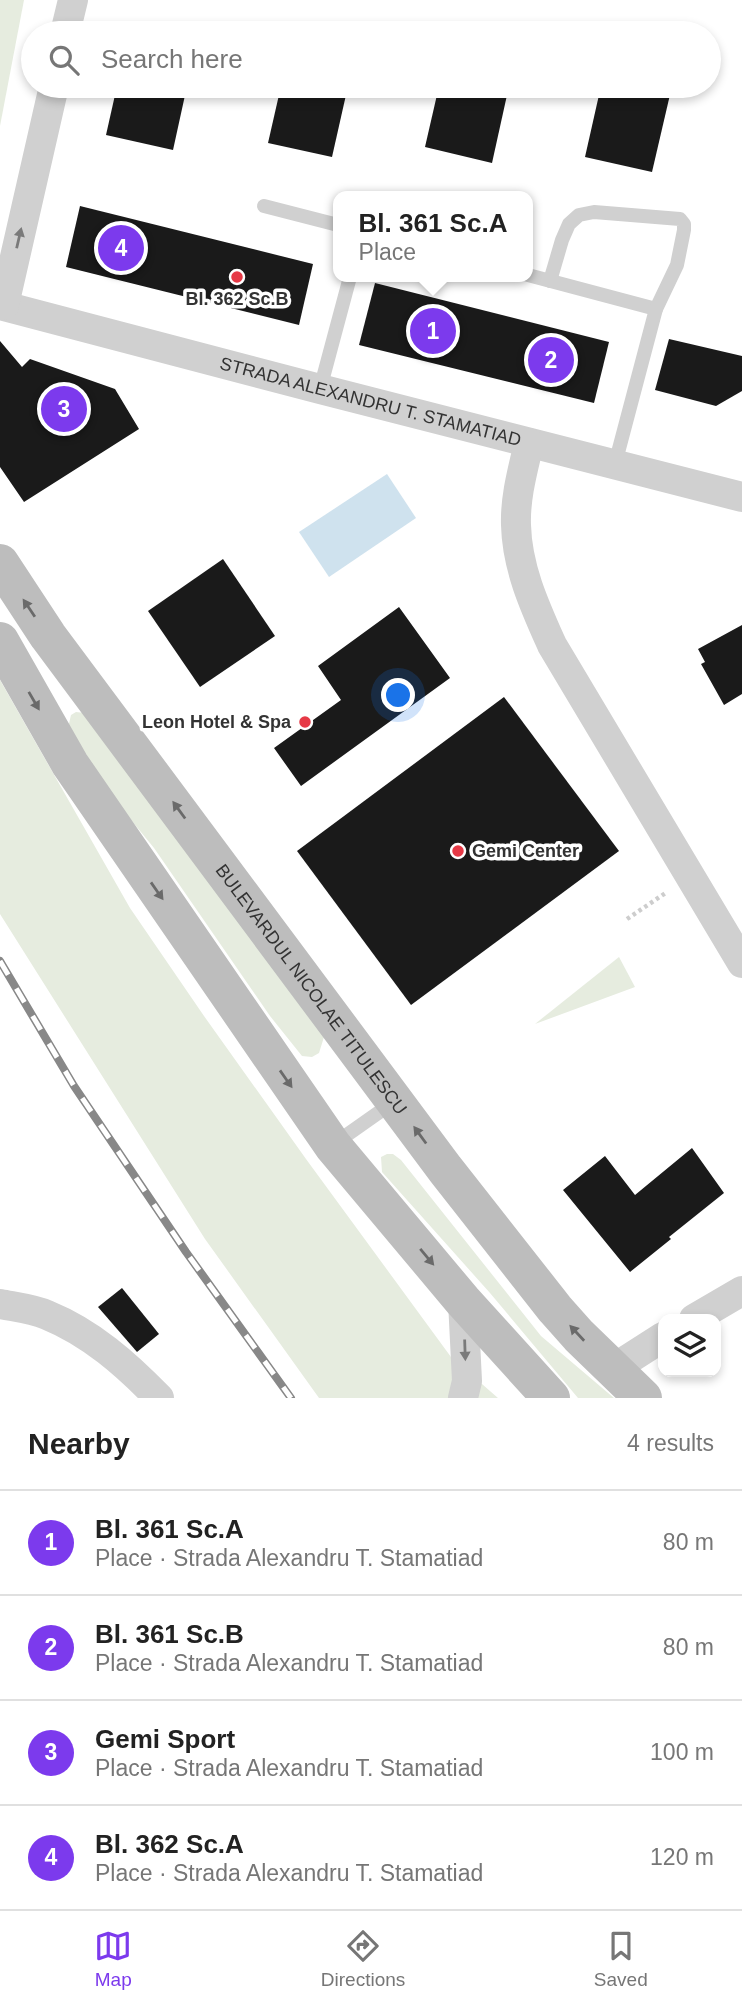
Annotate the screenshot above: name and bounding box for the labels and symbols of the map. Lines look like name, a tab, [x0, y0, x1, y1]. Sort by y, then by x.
pin: 4	[98, 222, 144, 274]
one-way arrow	[14, 227, 25, 249]
marker: Bl. 362 Sc.B	[229, 269, 245, 285]
place label: Bl. 362 Sc.B	[185, 289, 289, 309]
pin: 1	[410, 305, 456, 357]
pin: 2	[528, 334, 574, 386]
street label: STRADA ALEXANDRU T. STAMATIAD	[218, 353, 523, 450]
pin: 3	[41, 383, 87, 435]
one-way arrow	[22, 599, 36, 617]
your location	[381, 678, 415, 712]
one-way arrow	[28, 691, 40, 710]
place label: Leon Hotel & Spa	[142, 712, 292, 732]
marker: Leon Hotel & Spa	[297, 714, 313, 730]
one-way arrow	[172, 801, 186, 819]
place label: Gemi Center	[472, 841, 579, 861]
marker: Gemi Center	[450, 843, 466, 859]
street label: BULEVARDUL NICOLAE TITULESCU	[212, 860, 411, 1118]
one-way arrow	[150, 882, 164, 900]
one-way arrow	[279, 1070, 293, 1088]
one-way arrow	[413, 1125, 427, 1144]
one-way arrow	[419, 1249, 434, 1266]
one-way arrow	[569, 1325, 585, 1342]
one-way arrow	[460, 1339, 471, 1361]

